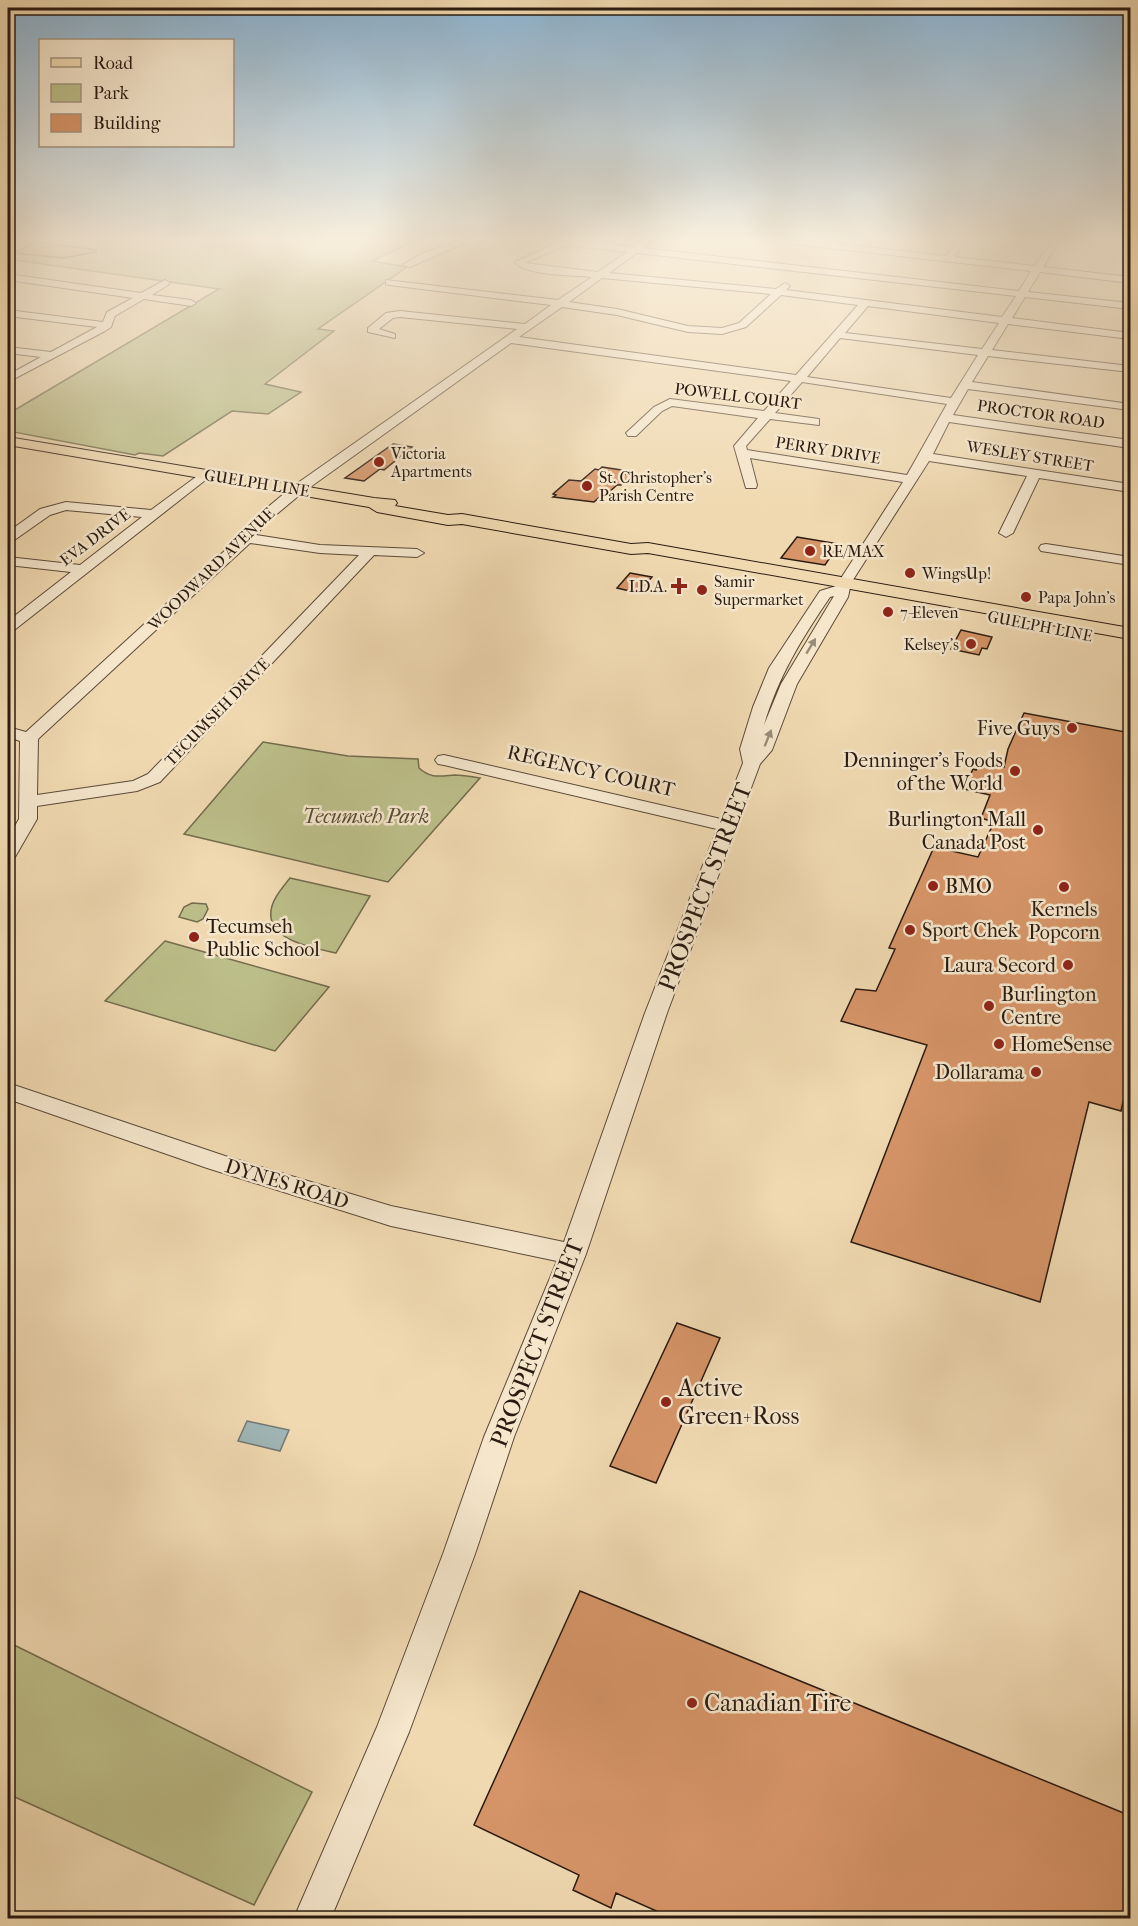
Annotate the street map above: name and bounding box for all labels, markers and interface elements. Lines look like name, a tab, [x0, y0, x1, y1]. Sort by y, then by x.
legend	[39, 39, 234, 147]
text: Road	[93, 53, 133, 74]
text: Park	[93, 83, 130, 104]
text: Building	[93, 113, 161, 134]
street label: POWELL COURT	[673, 379, 803, 413]
street label: PROCTOR ROAD	[976, 396, 1106, 432]
street label: PERRY DRIVE	[774, 432, 882, 468]
street label: WESLEY STREET	[964, 436, 1095, 475]
place label: Victoria Apartments	[390, 444, 472, 481]
marker: Victoria Apartments	[372, 455, 386, 469]
street label: GUELPH LINE	[203, 465, 311, 501]
place label: St. Christopher's Parish Centre	[599, 468, 712, 505]
marker: St. Christopher's Parish Centre	[580, 479, 594, 493]
street label: WOODWARD AVENUE	[143, 503, 278, 635]
street label: EVA DRIVE	[56, 504, 134, 570]
place label: RE/MAX	[822, 542, 885, 561]
marker: RE/MAX	[803, 544, 817, 558]
place label: WingsUp!	[921, 564, 991, 583]
marker: WingsUp!	[903, 566, 917, 580]
place label: Samir Supermarket	[714, 572, 804, 609]
place label: I.D.A.	[629, 577, 667, 596]
marker: I.D.A.	[672, 579, 686, 593]
marker: Samir Supermarket	[695, 583, 709, 597]
place label: Papa John's	[1038, 588, 1116, 607]
marker: Papa John's	[1019, 590, 1033, 604]
place label: 7-Eleven	[900, 603, 959, 622]
marker: 7-Eleven	[881, 605, 895, 619]
street label: GUELPH LINE	[986, 607, 1094, 646]
place label: Kelsey's	[904, 635, 959, 654]
one-way arrow	[806, 637, 816, 654]
marker: Kelsey's	[964, 637, 978, 651]
street label: TECUMSEH DRIVE	[161, 654, 274, 770]
place label: Five Guys	[977, 717, 1060, 740]
marker: Five Guys	[1065, 721, 1079, 735]
one-way arrow	[763, 729, 773, 747]
street label: REGENCY COURT	[505, 741, 678, 802]
place label: Denninger's Foods of the World	[843, 749, 1004, 795]
marker: Denninger's Foods of the World	[1008, 764, 1022, 778]
street label: PROSPECT STREET	[652, 778, 758, 995]
park label: Tecumseh Park	[303, 805, 429, 828]
place label: Burlington Mall Canada Post	[888, 808, 1026, 854]
marker: Burlington Mall Canada Post	[1031, 823, 1045, 837]
place label: BMO	[945, 875, 992, 898]
marker: BMO	[926, 879, 940, 893]
marker: Kernels Popcorn	[1057, 880, 1071, 894]
place label: Kernels Popcorn	[1028, 898, 1100, 944]
place label: Tecumseh Public School	[206, 915, 320, 961]
place label: Sport Chek	[922, 919, 1019, 942]
marker: Sport Chek	[903, 923, 917, 937]
marker: Tecumseh Public School	[187, 930, 201, 944]
place label: Laura Secord	[943, 954, 1057, 977]
marker: Laura Secord	[1061, 958, 1075, 972]
place label: Burlington Centre	[1001, 983, 1097, 1029]
marker: Burlington Centre	[982, 999, 996, 1013]
place label: HomeSense	[1011, 1033, 1112, 1056]
marker: HomeSense	[992, 1037, 1006, 1051]
place label: Dollarama	[935, 1061, 1025, 1084]
marker: Dollarama	[1029, 1065, 1043, 1079]
street label: DYNES ROAD	[222, 1154, 352, 1214]
street label: PROSPECT STREET	[484, 1234, 590, 1451]
place label: Active Green+Ross	[677, 1374, 799, 1430]
marker: Active Green+Ross	[659, 1395, 673, 1409]
place label: Canadian Tire	[704, 1689, 852, 1717]
marker: Canadian Tire	[685, 1696, 699, 1710]

